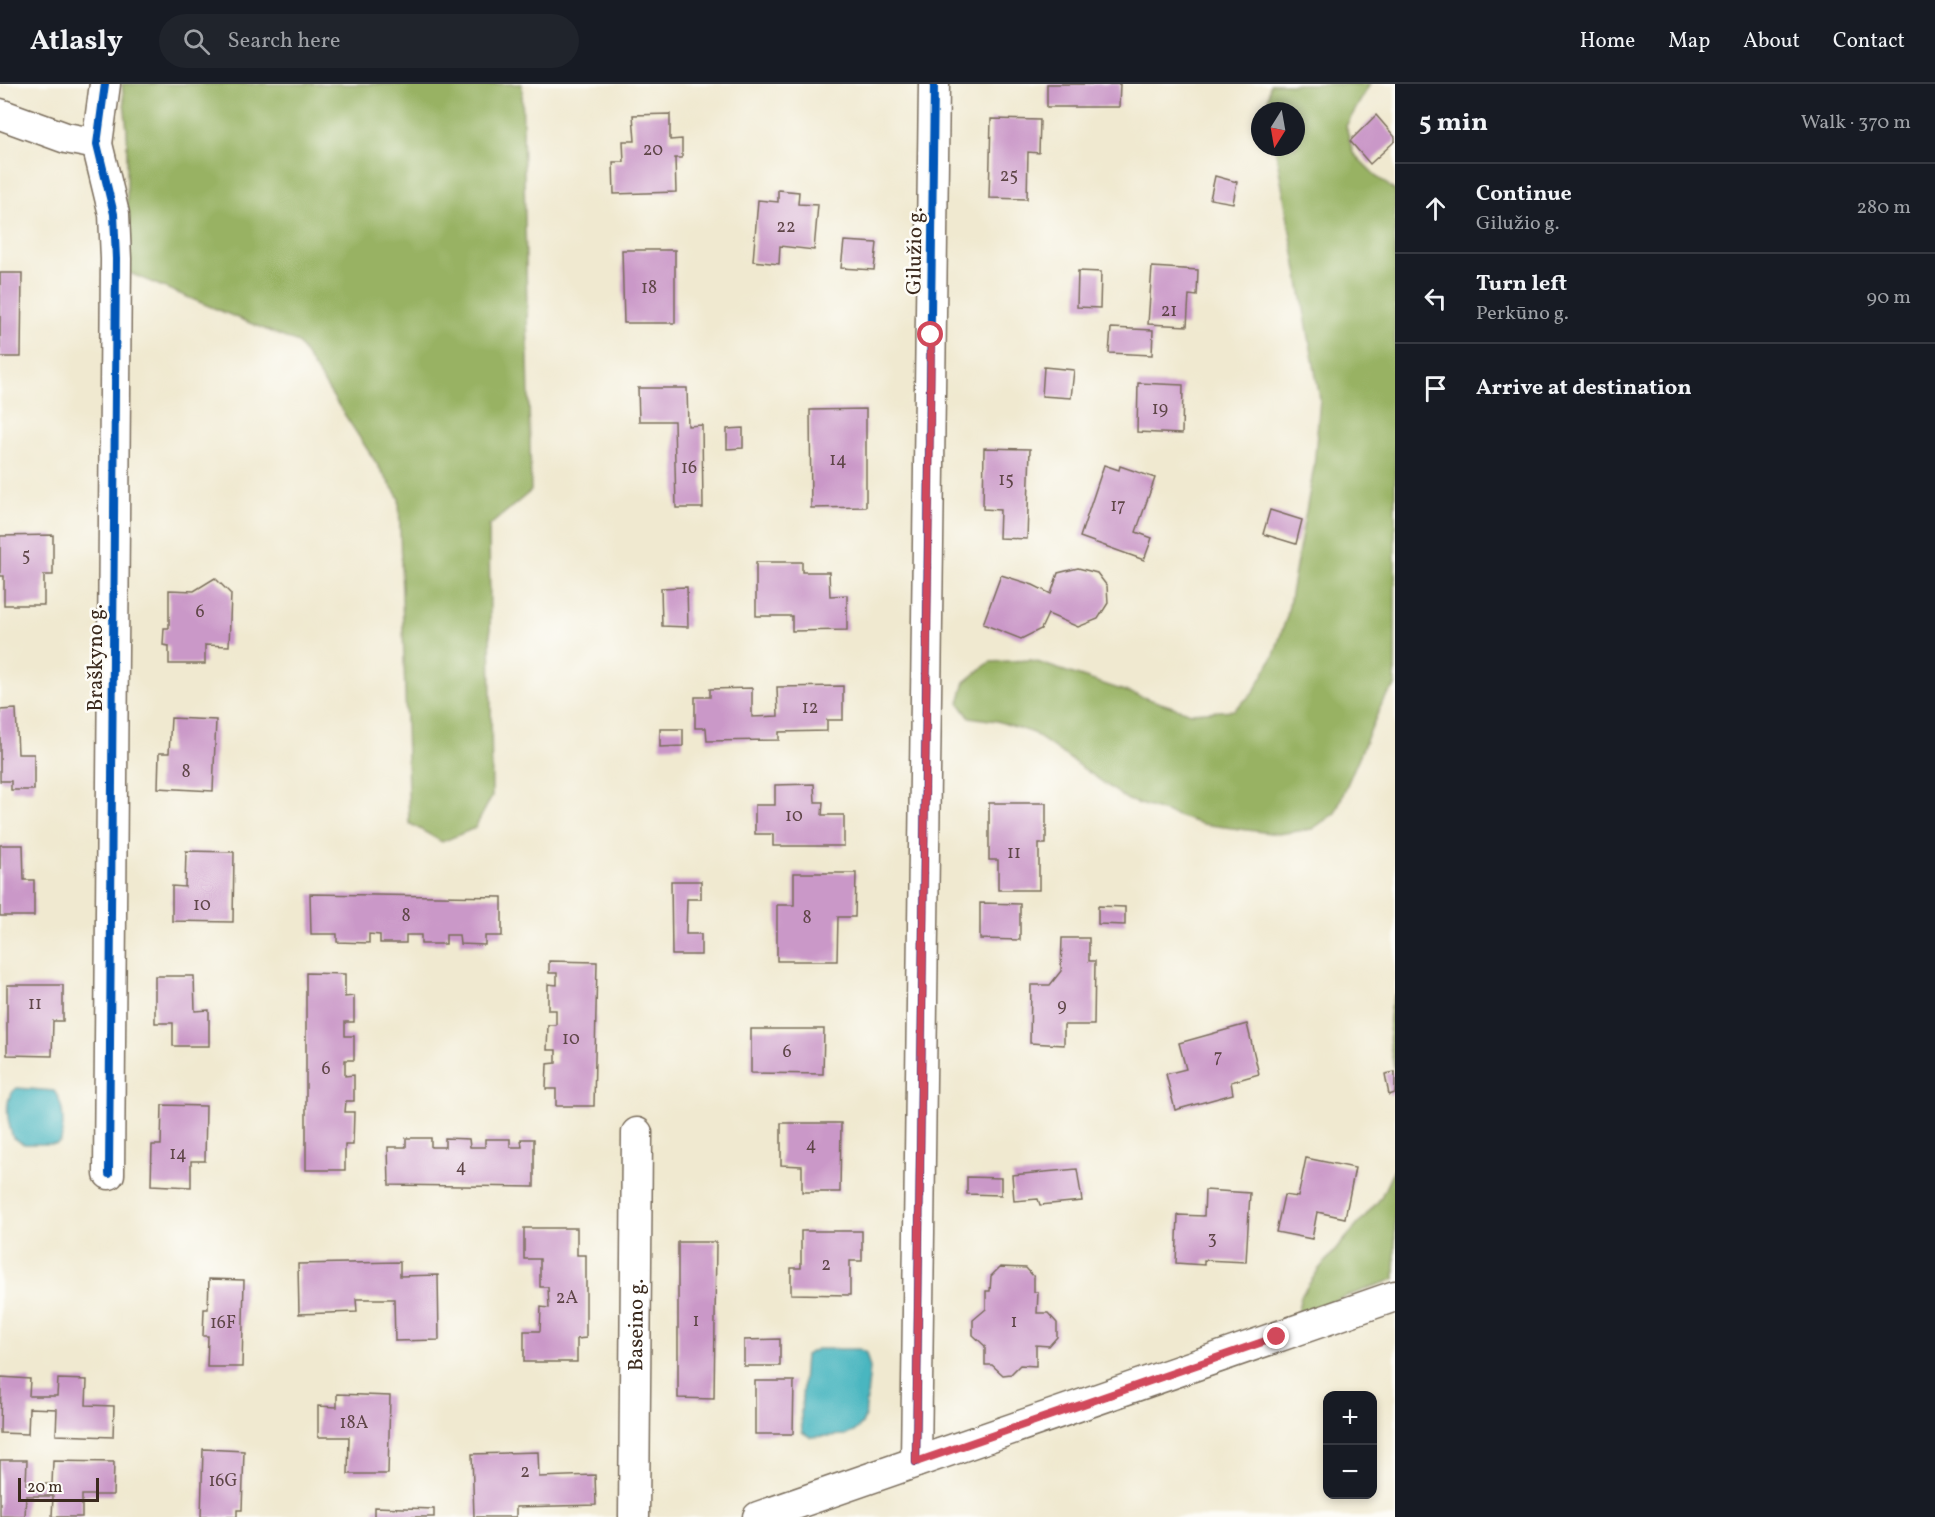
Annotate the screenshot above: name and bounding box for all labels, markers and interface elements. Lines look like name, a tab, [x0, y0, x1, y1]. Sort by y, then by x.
search box	[159, 14, 579, 68]
text: Atlasly	[30, 22, 123, 61]
icon: search	[180, 25, 213, 58]
text: Search here	[228, 26, 340, 57]
text: Home	[1580, 27, 1635, 56]
text: Map	[1668, 27, 1710, 56]
text: About	[1743, 27, 1800, 56]
text: Contact	[1833, 27, 1905, 56]
north arrow	[1251, 102, 1305, 156]
text: 5 min	[1419, 105, 1488, 141]
text: Walk · 370 m	[1801, 109, 1911, 137]
house number: 20	[643, 138, 663, 163]
house number: 25	[1000, 164, 1018, 189]
text: Continue	[1476, 179, 1572, 210]
icon: ahead	[1419, 192, 1452, 225]
text: 280 m	[1856, 194, 1911, 222]
street label: Gilužio g.	[900, 207, 931, 295]
text: Gilužio g.	[1476, 210, 1560, 238]
house number: 22	[776, 215, 796, 240]
text: Turn left	[1476, 269, 1567, 300]
house number: 18	[641, 276, 657, 301]
icon: left	[1419, 282, 1452, 315]
text: 90 m	[1867, 284, 1911, 312]
house number: 21	[1161, 299, 1177, 324]
text: Perkūno g.	[1476, 300, 1569, 328]
route start	[917, 321, 943, 347]
icon: arrive	[1419, 372, 1452, 405]
text: Arrive at destination	[1476, 373, 1692, 404]
house number: 19	[1152, 397, 1168, 422]
house number: 14	[829, 448, 847, 473]
house number: 16	[681, 456, 697, 481]
house number: 15	[998, 468, 1014, 493]
house number: 17	[1110, 494, 1126, 519]
house number: 5	[22, 544, 30, 569]
house number: 6	[195, 600, 205, 625]
street label: Braškyno g.	[82, 604, 111, 712]
house number: 12	[802, 696, 818, 721]
house number: 8	[181, 760, 191, 785]
house number: 10	[785, 804, 803, 829]
house number: 11	[1007, 841, 1021, 866]
house number: 10	[193, 893, 211, 918]
house number: 8	[401, 904, 411, 929]
house number: 8	[802, 906, 812, 931]
house number: 11	[28, 992, 42, 1017]
house number: 9	[1057, 994, 1067, 1019]
house number: 10	[562, 1027, 580, 1052]
house number: 6	[782, 1040, 792, 1065]
house number: 7	[1214, 1045, 1222, 1070]
house number: 6	[321, 1057, 331, 1082]
house number: 4	[806, 1133, 816, 1158]
house number: 14	[169, 1142, 187, 1167]
house number: 4	[456, 1155, 466, 1180]
house number: 3	[1207, 1227, 1217, 1252]
house number: 2	[821, 1253, 831, 1278]
street label: Baseino g.	[622, 1279, 652, 1371]
house number: 2A	[556, 1286, 578, 1311]
house number: 1	[693, 1309, 699, 1334]
house number: 1	[1011, 1310, 1017, 1335]
house number: 16F	[210, 1311, 236, 1336]
route end	[1263, 1323, 1289, 1349]
map controls	[1323, 1391, 1377, 1499]
button: +	[1323, 1391, 1377, 1445]
house number: 18A	[340, 1411, 369, 1436]
button: −	[1323, 1445, 1377, 1499]
house number: 2	[520, 1460, 530, 1485]
house number: 16G	[208, 1469, 238, 1494]
scale bar	[18, 1475, 99, 1502]
text: 20 m	[27, 1477, 62, 1499]

